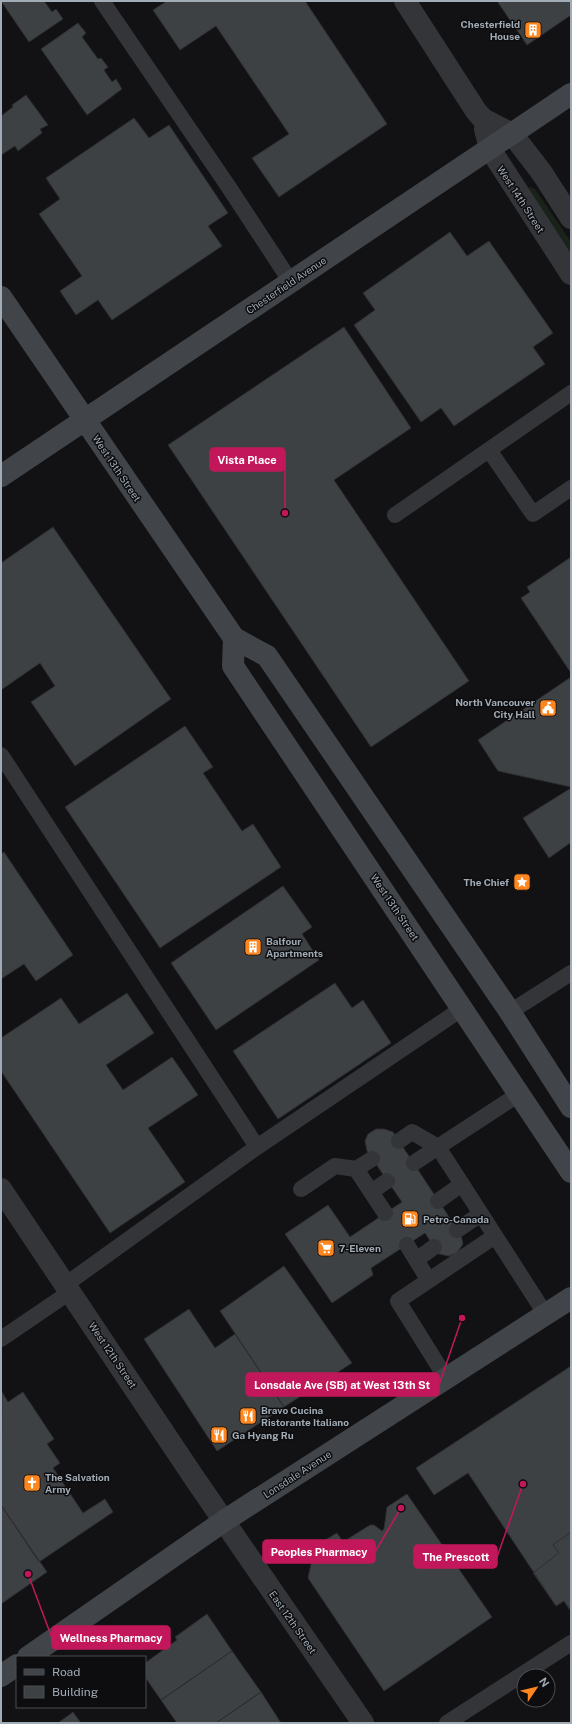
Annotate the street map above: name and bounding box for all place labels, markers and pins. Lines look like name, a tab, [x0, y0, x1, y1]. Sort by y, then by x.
place label: Chesterfield House	[461, 18, 520, 42]
building icon: Chesterfield House	[523, 20, 543, 40]
callout: Vista Place	[210, 448, 285, 471]
place label: North Vancouver City Hall	[455, 696, 535, 720]
public building icon: North Vancouver City Hall	[538, 698, 558, 718]
place icon: The Chief	[512, 872, 532, 892]
place label: The Chief	[464, 876, 509, 888]
place label: Balfour Apartments	[266, 935, 323, 959]
building icon: Balfour Apartments	[243, 937, 263, 957]
fuel station icon: Petro-Canada	[400, 1209, 420, 1229]
place label: Petro-Canada	[423, 1213, 489, 1225]
supermarket icon: 7-Eleven	[316, 1238, 336, 1258]
place label: 7-Eleven	[339, 1242, 381, 1254]
callout: Lonsdale Ave (SB) at West 13th St	[246, 1373, 439, 1396]
place label: Bravo Cucina Ristorante Italiano	[261, 1404, 349, 1428]
restaurant icon: Bravo Cucina Ristorante Italiano	[238, 1406, 258, 1426]
restaurant icon: Ga Hyang Ru	[209, 1425, 229, 1445]
place label: Ga Hyang Ru	[232, 1429, 294, 1441]
place label: The Salvation Army	[45, 1471, 110, 1495]
church icon: The Salvation Army	[22, 1473, 42, 1493]
callout: Peoples Pharmacy	[263, 1540, 375, 1563]
callout: The Prescott	[414, 1545, 497, 1568]
callout: Wellness Pharmacy	[52, 1626, 170, 1649]

